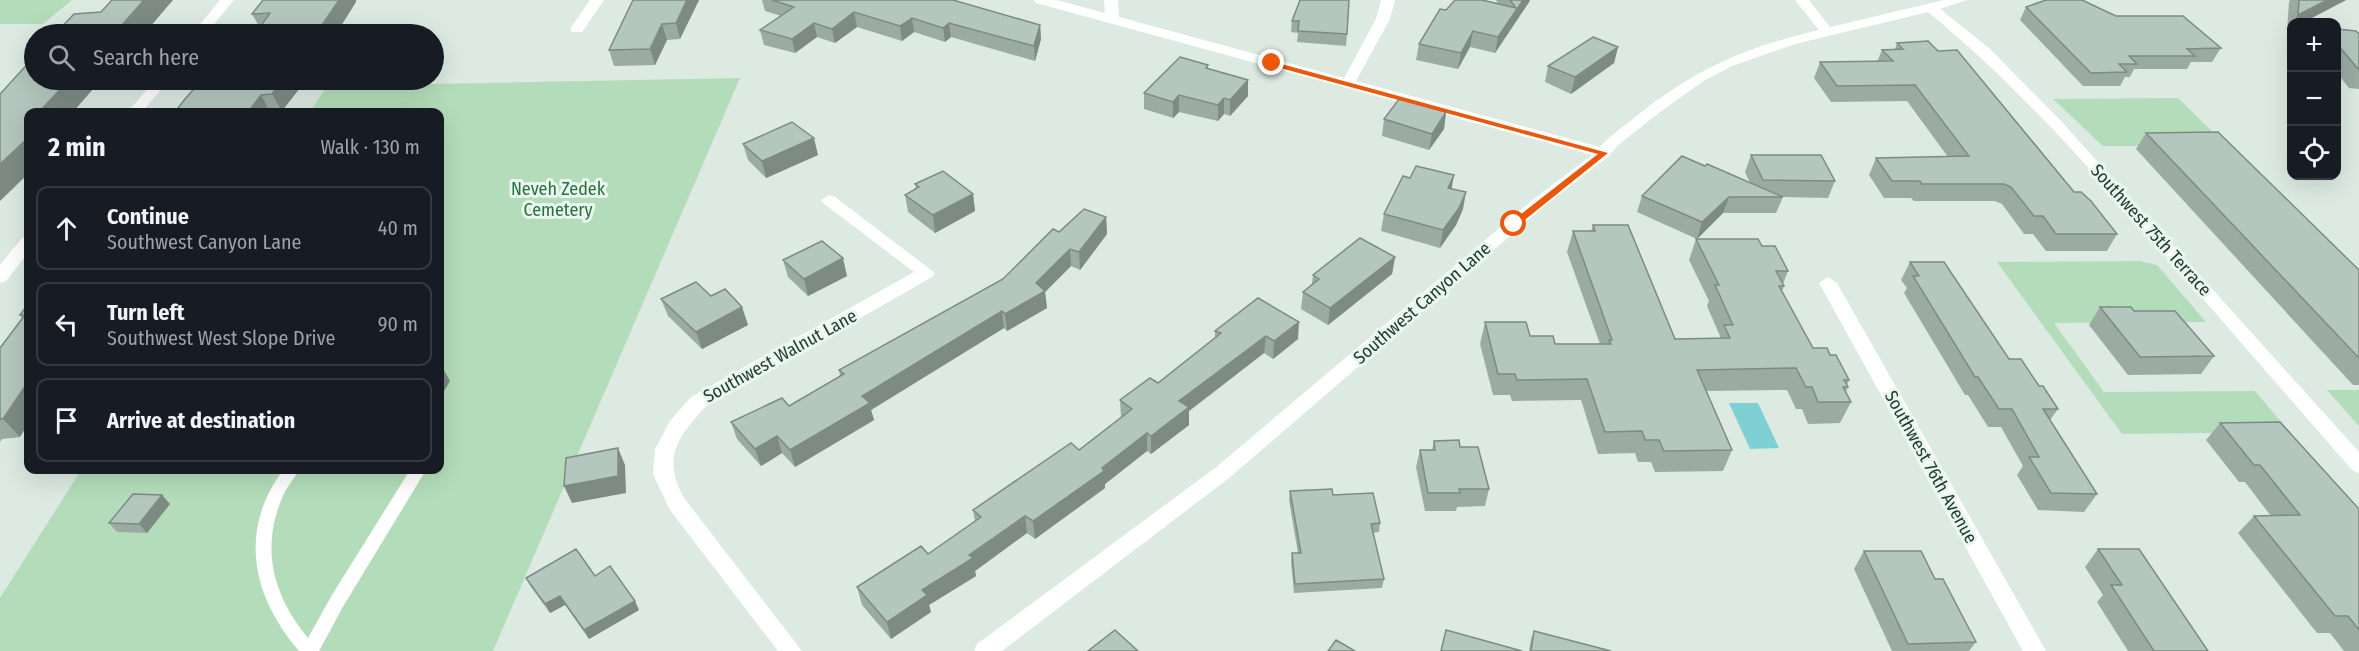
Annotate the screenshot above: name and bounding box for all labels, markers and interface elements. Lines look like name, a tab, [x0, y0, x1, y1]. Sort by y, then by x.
map controls	[2287, 18, 2341, 180]
button: +	[2287, 18, 2341, 72]
search box	[24, 24, 444, 90]
icon: search	[45, 41, 78, 74]
text: Search here	[93, 44, 199, 71]
route end	[1258, 49, 1284, 75]
button: −	[2287, 72, 2341, 126]
button: locate	[2287, 126, 2341, 180]
text: 2 min	[48, 132, 106, 163]
text: Walk · 130 m	[320, 135, 420, 159]
street label: Southwest 75th Terrace	[2086, 160, 2216, 301]
park label: Neveh Zedek Cemetery	[511, 178, 606, 221]
text: Continue	[107, 203, 189, 230]
route start	[1500, 210, 1526, 236]
icon: ahead	[50, 212, 83, 245]
text: 40 m	[378, 216, 418, 240]
text: Southwest Canyon Lane	[107, 230, 301, 254]
street label: Southwest Canyon Lane	[1349, 237, 1495, 369]
text: Turn left	[107, 299, 185, 326]
street label: Southwest Walnut Lane	[699, 305, 861, 407]
icon: left	[50, 308, 83, 341]
text: 90 m	[378, 312, 418, 336]
text: Southwest West Slope Drive	[107, 326, 335, 350]
street label: Southwest 76th Avenue	[1880, 387, 1982, 547]
icon: arrive	[50, 404, 83, 437]
text: Arrive at destination	[107, 407, 295, 434]

